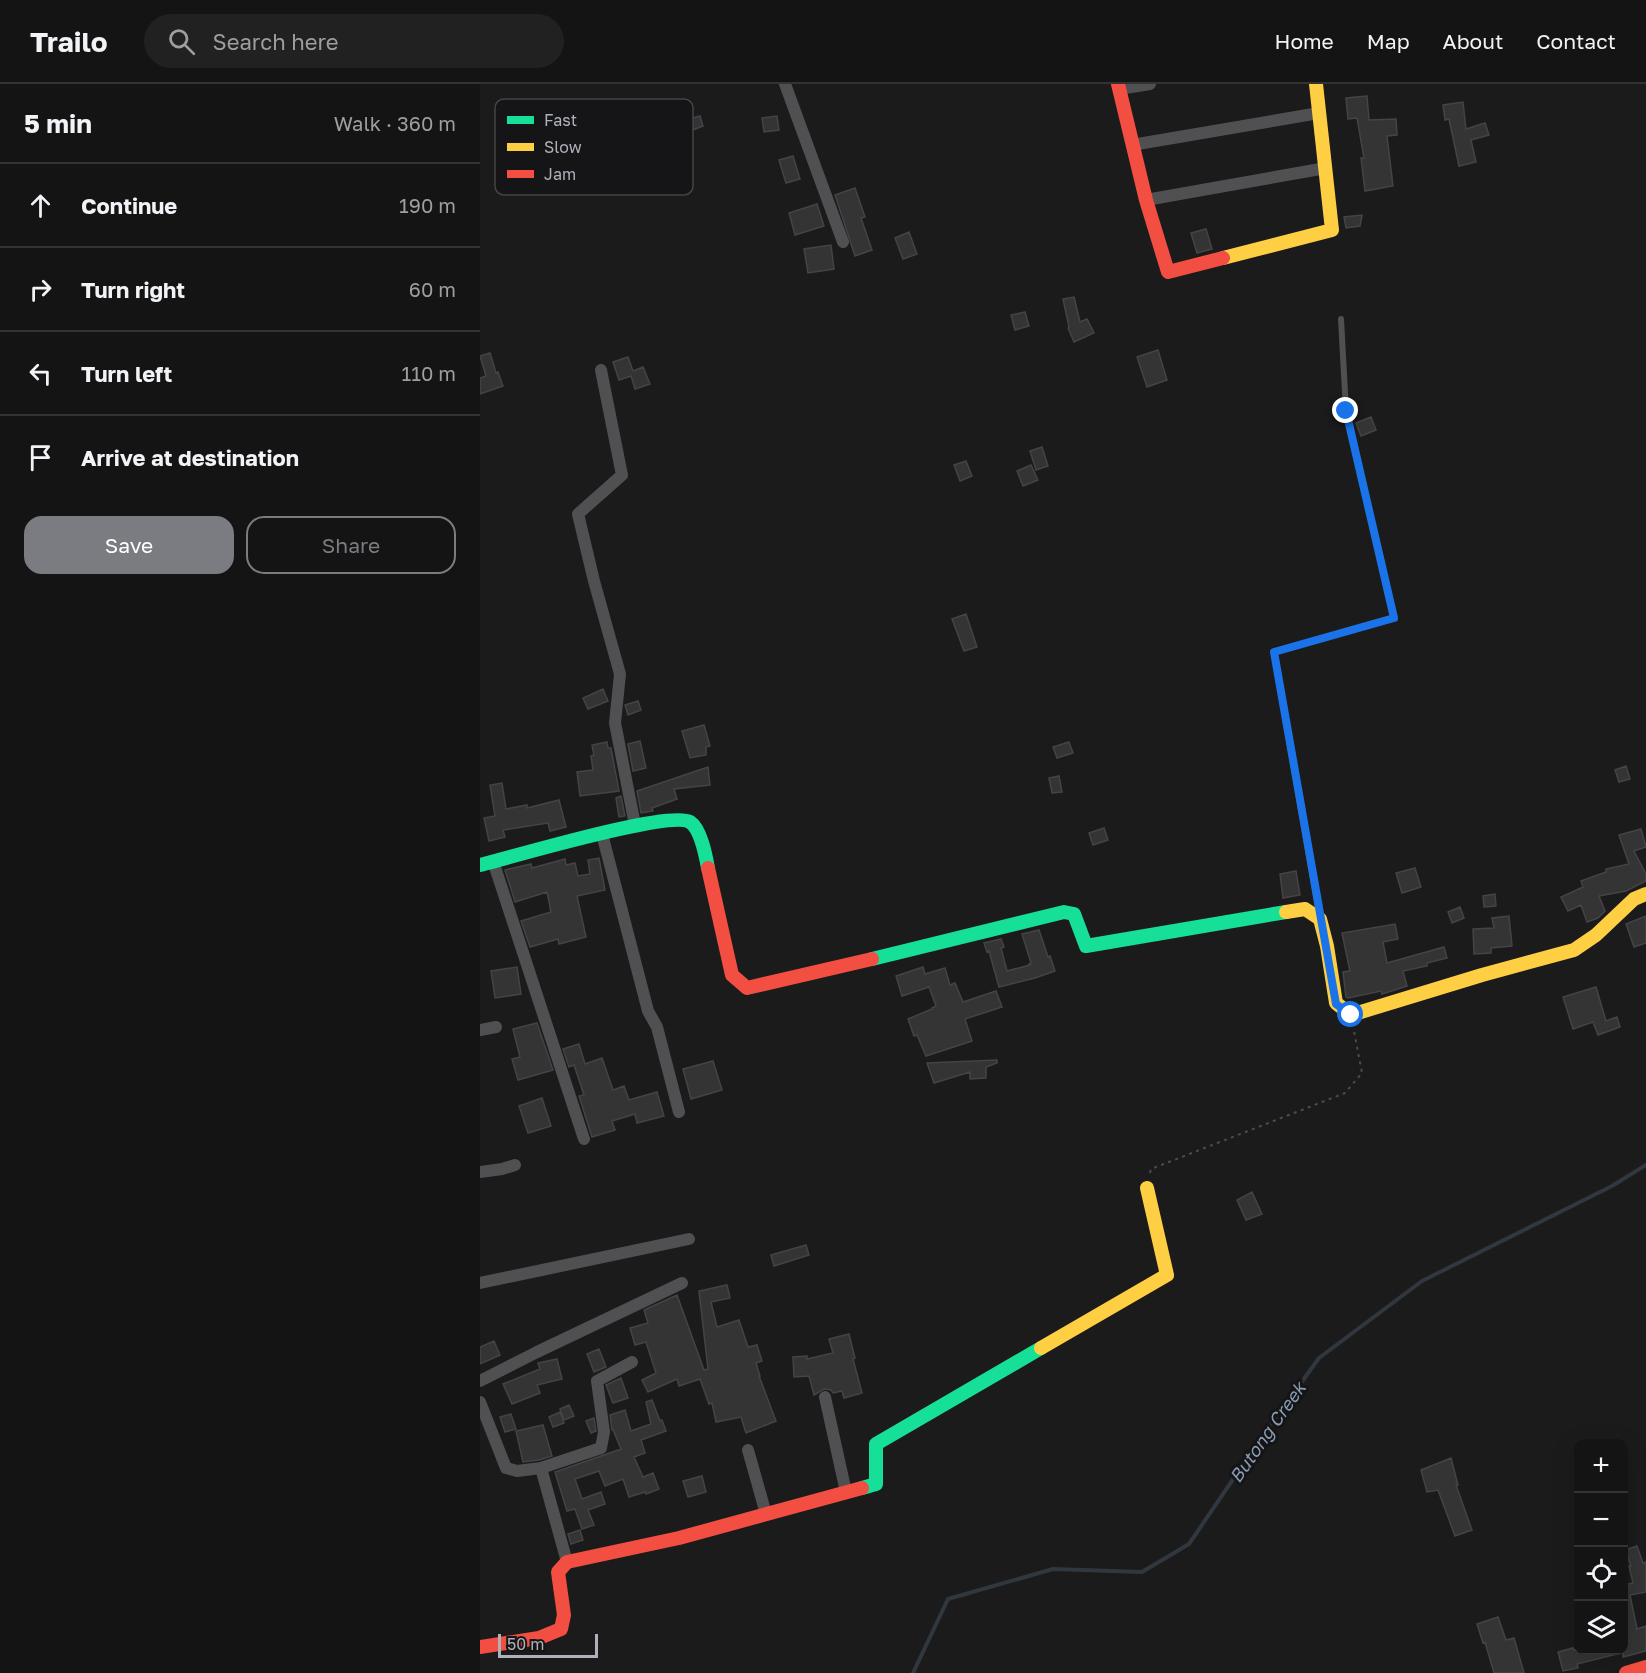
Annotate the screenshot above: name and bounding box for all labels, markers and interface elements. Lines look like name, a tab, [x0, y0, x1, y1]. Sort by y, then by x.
search box	[144, 14, 564, 68]
text: Trailo	[30, 25, 108, 58]
icon: search	[165, 25, 198, 58]
text: Search here	[213, 28, 339, 55]
text: Home	[1274, 28, 1334, 54]
text: Map	[1367, 28, 1410, 54]
text: About	[1443, 28, 1503, 54]
text: Contact	[1536, 28, 1616, 54]
legend	[495, 99, 693, 195]
text: 5 min	[24, 108, 92, 139]
text: Fast	[544, 110, 577, 130]
text: Walk · 360 m	[334, 111, 456, 135]
text: Slow	[544, 137, 582, 157]
text: Jam	[544, 164, 576, 184]
icon: ahead	[24, 189, 57, 222]
text: Continue	[81, 192, 177, 219]
text: 190 m	[399, 193, 456, 217]
icon: right	[24, 273, 57, 306]
text: Turn right	[81, 276, 185, 303]
text: 60 m	[409, 277, 456, 301]
icon: left	[24, 357, 57, 390]
text: Turn left	[81, 360, 172, 387]
text: 110 m	[402, 361, 456, 385]
route end	[1332, 397, 1358, 423]
icon: arrive	[24, 441, 57, 474]
text: Arrive at destination	[81, 444, 299, 471]
button: Save	[24, 516, 234, 574]
button: Share	[246, 516, 456, 574]
route start	[1337, 1001, 1363, 1027]
water label: Butong Creek	[1224, 1376, 1311, 1487]
map controls	[1574, 1439, 1628, 1655]
button: +	[1574, 1439, 1628, 1493]
button: −	[1574, 1493, 1628, 1547]
button: locate	[1574, 1547, 1628, 1601]
button: layers	[1574, 1601, 1628, 1655]
scale bar	[498, 1631, 598, 1658]
text: 50 m	[507, 1634, 544, 1654]

